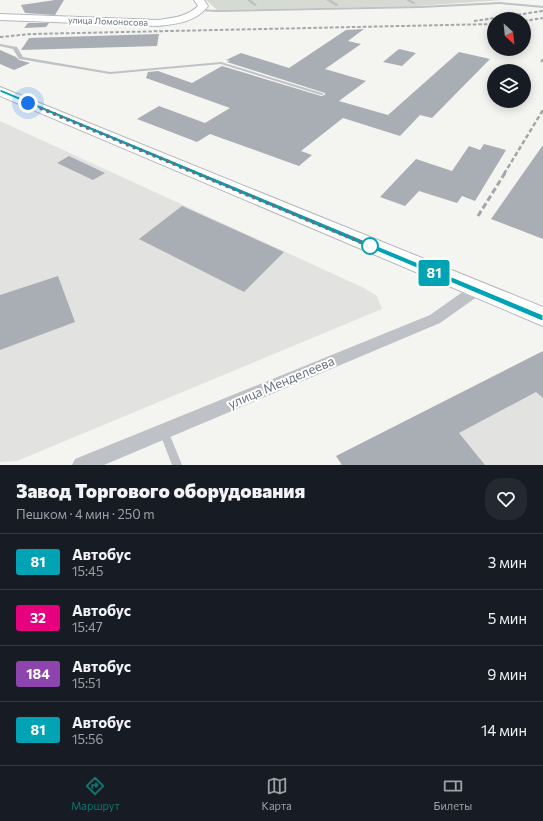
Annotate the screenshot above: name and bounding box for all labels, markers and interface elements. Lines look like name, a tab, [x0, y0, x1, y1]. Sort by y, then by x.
north arrow	[487, 12, 531, 56]
map controls	[487, 12, 531, 108]
street label: улица Ломоносова	[68, 14, 148, 28]
button: layers	[487, 64, 531, 108]
your location	[18, 93, 38, 113]
unlabelled marker	[361, 237, 379, 255]
line badge: 81	[416, 260, 452, 286]
text: 81	[427, 264, 442, 281]
street label: улица Менделеева	[225, 352, 337, 412]
button: heart	[485, 478, 527, 520]
text: Завод Торгового оборудования	[16, 479, 305, 502]
text: Пешком · 4 мин · 250 m	[16, 506, 155, 522]
text: Автобус	[72, 545, 131, 563]
text: 81	[31, 553, 46, 570]
text: 3 мин	[488, 553, 527, 571]
text: 15:45	[72, 563, 103, 579]
text: Автобус	[72, 601, 131, 619]
text: 32	[30, 609, 46, 626]
text: 5 мин	[488, 609, 527, 627]
text: 15:47	[72, 619, 103, 635]
text: Автобус	[72, 657, 131, 675]
text: 184	[26, 665, 50, 682]
text: 9 мин	[487, 665, 527, 683]
text: 15:51	[72, 675, 101, 691]
text: Автобус	[72, 713, 131, 731]
text: 81	[31, 721, 46, 738]
text: 14 мин	[481, 721, 527, 739]
text: 15:56	[72, 731, 103, 747]
tab: Маршрут	[71, 775, 120, 812]
tab: Карта	[262, 775, 292, 812]
tab: Билеты	[434, 775, 472, 812]

